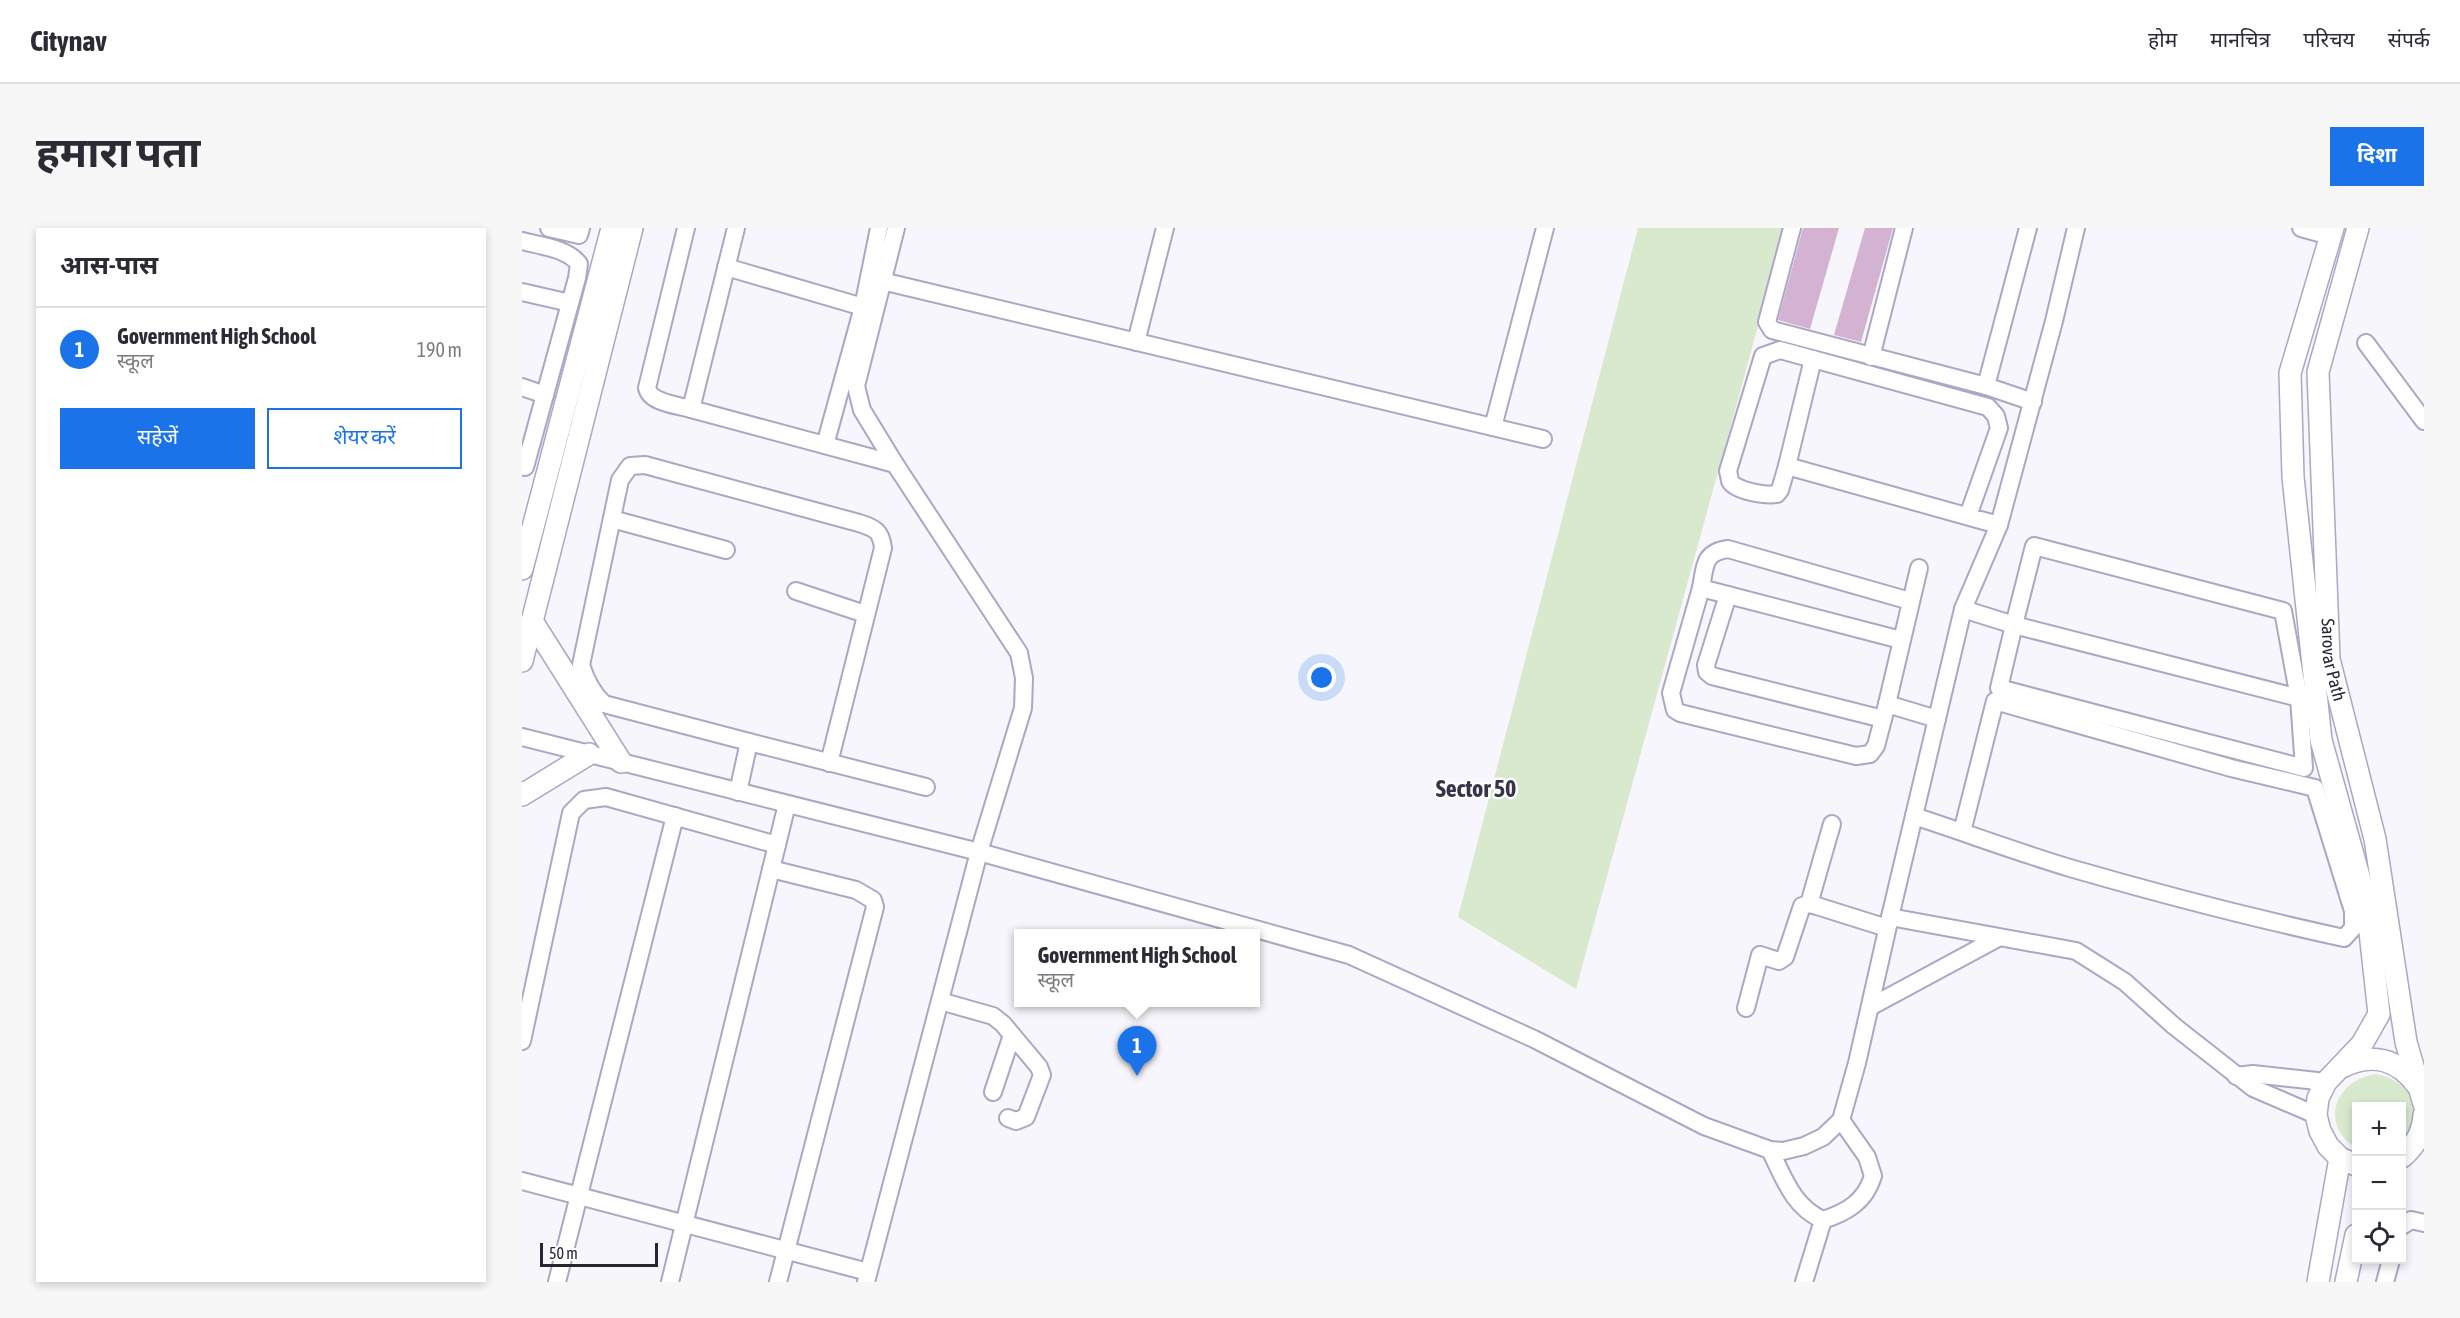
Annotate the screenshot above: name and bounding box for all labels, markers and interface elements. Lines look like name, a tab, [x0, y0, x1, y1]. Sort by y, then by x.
text: Citynav	[30, 25, 107, 57]
text: होम	[2148, 27, 2177, 51]
text: मानचित्र	[2210, 27, 2270, 51]
text: परिचय	[2303, 27, 2355, 51]
text: संपर्क	[2388, 27, 2430, 51]
button: दिशा	[2330, 127, 2424, 186]
text: हमारा पता	[36, 128, 200, 176]
text: आस-पास	[60, 250, 158, 280]
text: Government High School	[117, 323, 316, 349]
text: 1	[75, 338, 84, 361]
text: 190 m	[417, 338, 462, 361]
text: स्कूल	[117, 349, 154, 372]
button: सहेजें	[60, 408, 255, 469]
button: शेयर करें	[267, 408, 462, 469]
street label: Sarovar Path	[2317, 618, 2350, 703]
your location	[1307, 663, 1336, 692]
district label: Sector 50	[1436, 775, 1516, 802]
popup	[1014, 929, 1260, 1007]
text: Government High School	[1037, 942, 1237, 968]
text: स्कूल	[1037, 968, 1074, 991]
pin: 1	[1118, 1026, 1156, 1076]
map controls	[2352, 1102, 2406, 1264]
button: +	[2352, 1102, 2406, 1156]
button: −	[2352, 1156, 2406, 1210]
button: locate	[2352, 1210, 2406, 1264]
scale bar	[540, 1240, 658, 1268]
text: 50 m	[549, 1244, 578, 1262]

